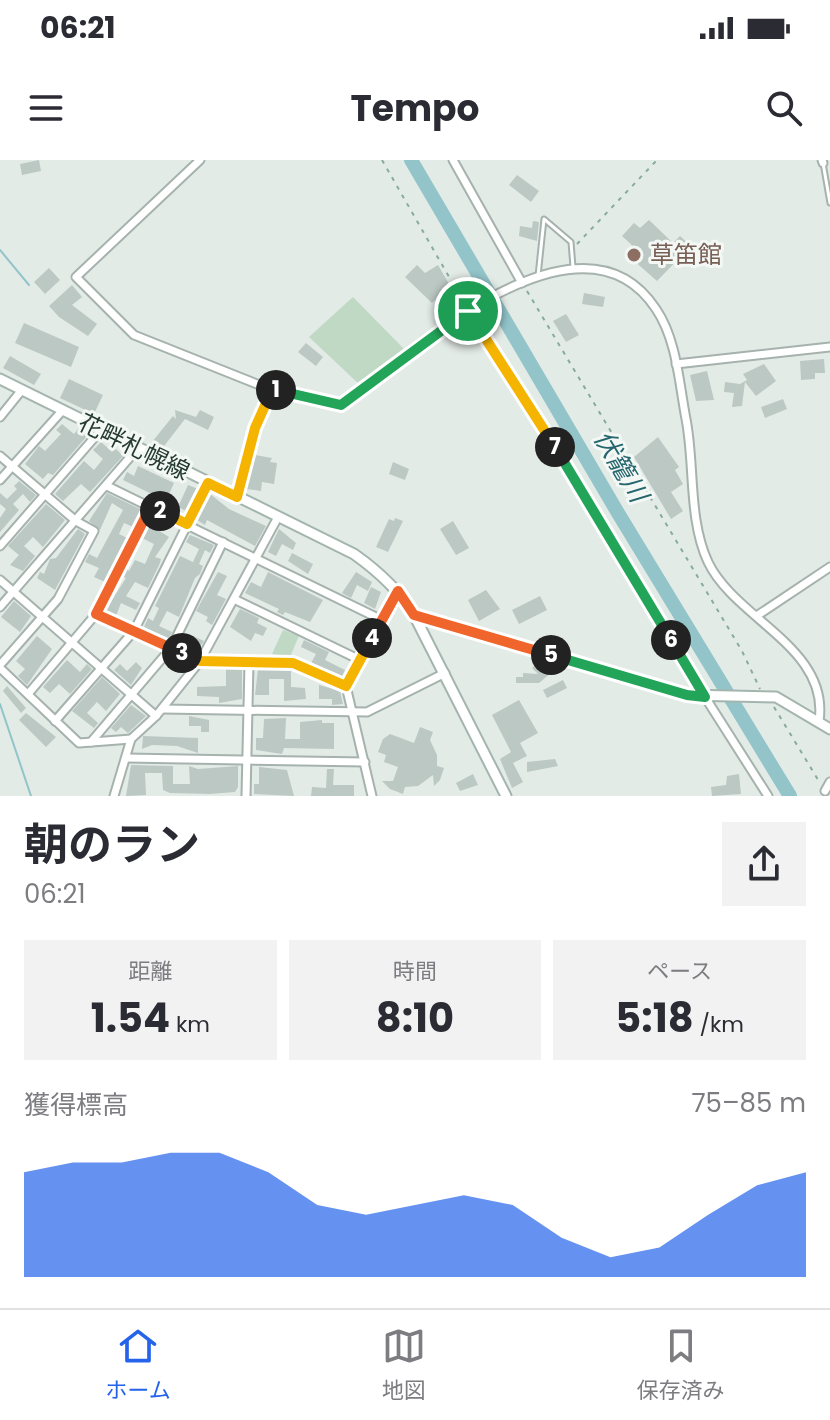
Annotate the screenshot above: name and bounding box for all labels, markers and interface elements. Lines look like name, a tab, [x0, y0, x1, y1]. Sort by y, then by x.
text: 06:21	[40, 6, 116, 49]
text: Tempo	[351, 83, 479, 134]
icon: menu	[24, 86, 68, 130]
icon: search	[762, 86, 806, 130]
place label: 草笛館	[650, 238, 722, 271]
marker: 草笛館	[625, 246, 643, 264]
pin	[434, 277, 502, 345]
icon: arrive	[446, 289, 490, 333]
pin: 1	[256, 370, 296, 410]
text: 1	[272, 374, 280, 405]
street label: 花畔札幌線	[73, 405, 195, 488]
water label: 伏籠川	[585, 423, 658, 511]
pin: 7	[535, 427, 575, 467]
text: 7	[549, 431, 561, 462]
pin: 2	[140, 491, 180, 531]
text: 2	[154, 495, 166, 526]
pin: 4	[352, 618, 392, 658]
pin: 6	[651, 620, 691, 660]
text: 4	[365, 622, 379, 653]
text: 6	[664, 624, 678, 655]
pin: 3	[162, 633, 202, 673]
pin: 5	[531, 635, 571, 675]
text: 3	[175, 637, 189, 668]
text: 5	[544, 639, 558, 670]
text: 朝のラン	[24, 814, 200, 875]
button: share	[722, 822, 806, 906]
text: 06:21	[24, 876, 86, 912]
text: 距離	[128, 956, 172, 987]
text: 時間	[393, 956, 437, 987]
text: ペース	[647, 956, 712, 987]
text: 1.54	[91, 990, 170, 1046]
text: 8:10	[376, 990, 454, 1046]
text: 5:18	[615, 990, 694, 1046]
text: km	[170, 1009, 210, 1040]
text: /km	[694, 1009, 744, 1040]
text: 75–85 m	[691, 1085, 806, 1121]
text: 獲得標高	[24, 1087, 128, 1123]
tab: ホーム	[105, 1324, 171, 1407]
tab: 地図	[382, 1324, 426, 1407]
tab: 保存済み	[637, 1324, 725, 1407]

